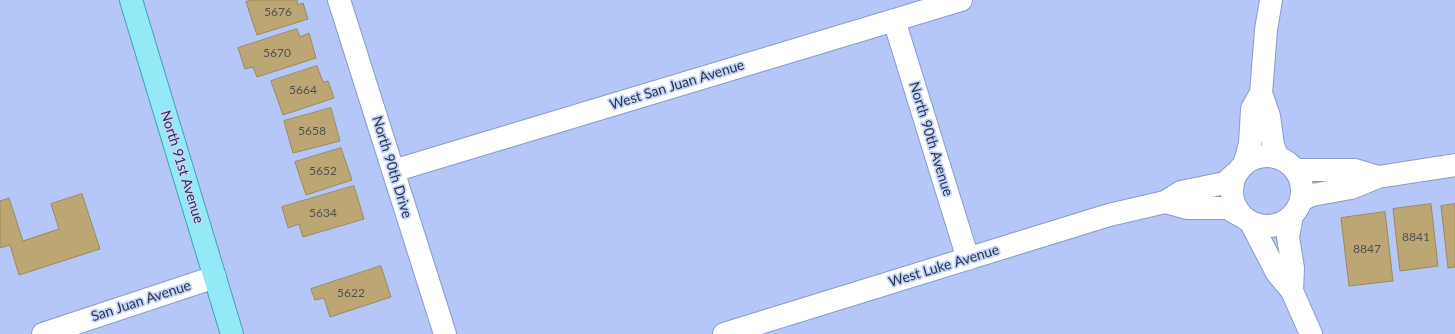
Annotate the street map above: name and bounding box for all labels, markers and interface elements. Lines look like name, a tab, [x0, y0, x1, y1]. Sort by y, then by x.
house number: 5676	[264, 5, 292, 19]
house number: 5670	[263, 46, 291, 60]
street label: West San Juan Avenue	[608, 57, 746, 113]
street label: North 90th Avenue	[906, 80, 956, 198]
house number: 5664	[289, 83, 317, 97]
street label: North 91st Avenue	[157, 109, 207, 225]
street label: North 90th Drive	[368, 114, 416, 220]
house number: 5658	[298, 124, 326, 138]
house number: 5652	[309, 164, 337, 178]
house number: 5634	[309, 206, 337, 220]
house number: 8841	[1402, 230, 1430, 244]
street label: West Luke Avenue	[887, 241, 1001, 291]
house number: 8847	[1353, 242, 1381, 256]
street label: San Juan Avenue	[89, 277, 193, 325]
house number: 5622	[337, 286, 365, 300]

